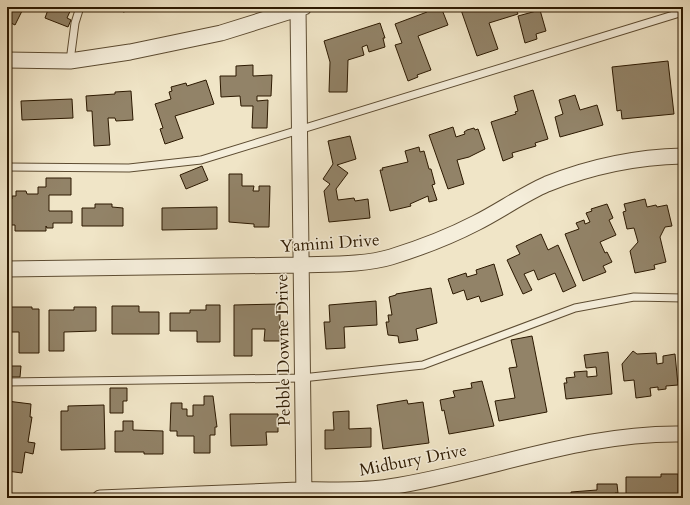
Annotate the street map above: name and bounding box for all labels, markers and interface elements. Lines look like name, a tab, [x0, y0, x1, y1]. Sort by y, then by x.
street label: Yamini Drive	[280, 228, 380, 258]
street label: Pebble Downe Drive	[270, 274, 296, 426]
street label: Midbury Drive	[357, 438, 469, 482]

